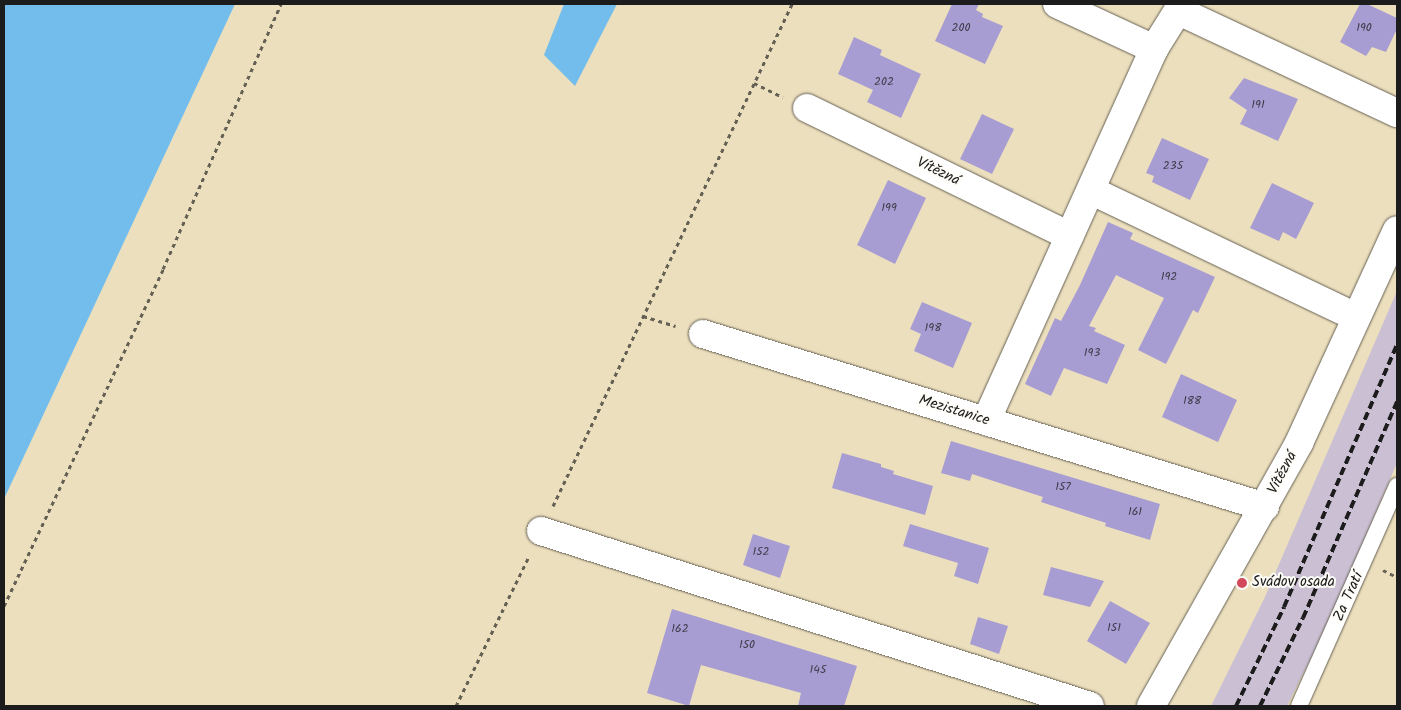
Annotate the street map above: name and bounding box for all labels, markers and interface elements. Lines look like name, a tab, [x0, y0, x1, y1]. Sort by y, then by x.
house number: 200	[952, 21, 970, 35]
house number: 190	[1356, 21, 1372, 35]
house number: 202	[874, 75, 894, 89]
house number: 191	[1251, 98, 1265, 112]
street label: Vítězná	[914, 154, 962, 190]
house number: 235	[1163, 159, 1183, 173]
house number: 199	[881, 201, 897, 215]
house number: 192	[1161, 270, 1177, 284]
house number: 198	[925, 321, 941, 335]
house number: 193	[1084, 346, 1100, 360]
street label: Mezistanice	[916, 392, 992, 430]
house number: 188	[1183, 394, 1201, 408]
street label: Vítězná	[1264, 449, 1302, 497]
house number: 157	[1055, 480, 1071, 494]
house number: 161	[1128, 505, 1142, 519]
house number: 152	[752, 545, 770, 559]
street label: Za Tratí	[1330, 570, 1368, 624]
place label: Svádov osada	[1252, 574, 1335, 592]
marker: Svádov osada	[1236, 577, 1248, 589]
house number: 151	[1107, 621, 1121, 635]
house number: 162	[671, 622, 689, 636]
house number: 150	[739, 638, 755, 652]
house number: 145	[810, 663, 826, 677]

